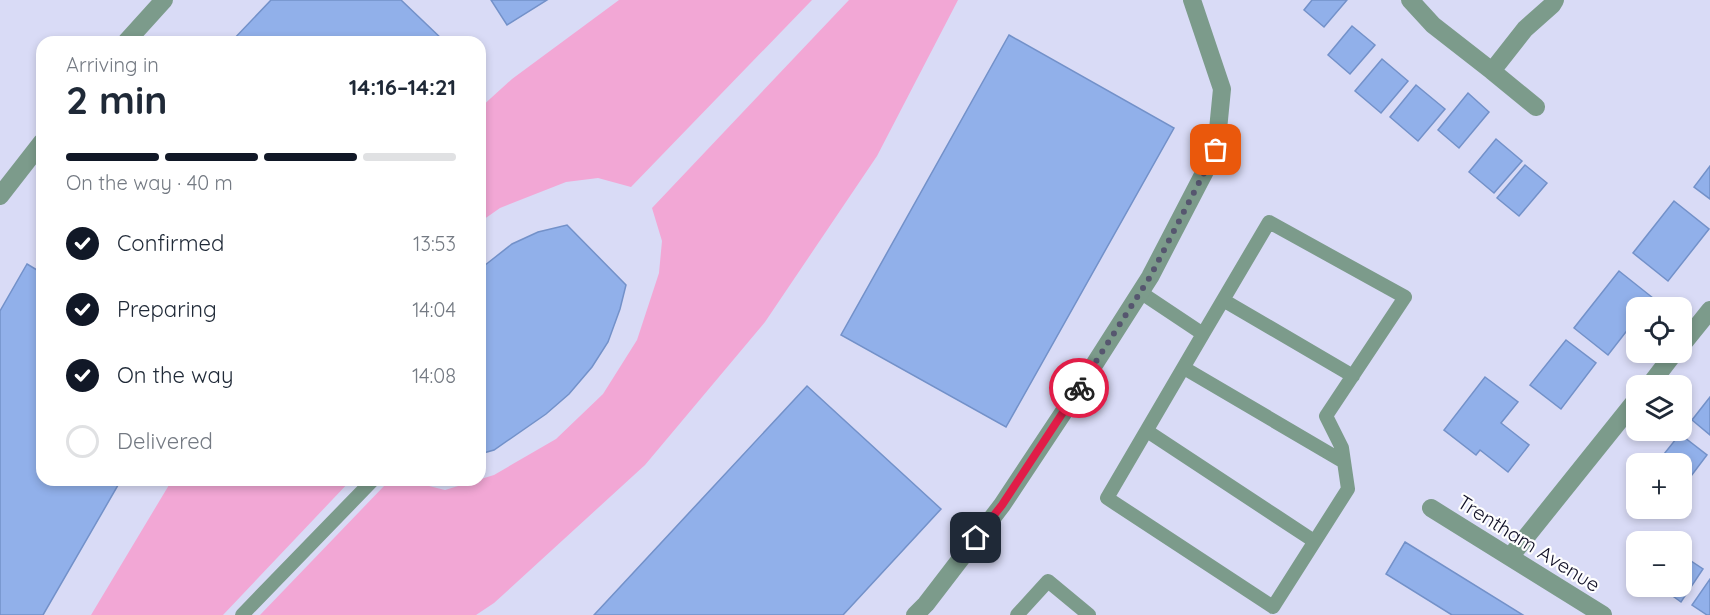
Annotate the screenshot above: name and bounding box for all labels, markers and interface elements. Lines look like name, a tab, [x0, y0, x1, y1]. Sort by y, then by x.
text: Arriving in	[66, 52, 159, 77]
text: 14:16–14:21	[349, 73, 456, 101]
text: 2 min	[66, 75, 168, 124]
pin	[1190, 124, 1241, 175]
icon: bag	[1199, 133, 1232, 166]
text: On the way · 40 m	[66, 170, 233, 195]
icon: check	[66, 227, 99, 260]
text: Confirmed	[117, 229, 224, 257]
text: 13:53	[413, 231, 456, 256]
icon: check	[66, 293, 99, 326]
text: Preparing	[117, 295, 217, 323]
text: 14:04	[412, 297, 456, 322]
map controls	[1626, 297, 1692, 597]
button: locate	[1626, 297, 1692, 363]
courier	[1049, 358, 1109, 418]
icon: check	[66, 359, 99, 392]
text: On the way	[117, 361, 233, 389]
text: 14:08	[412, 363, 456, 388]
icon: bike	[1063, 372, 1096, 405]
button: layers	[1626, 375, 1692, 441]
text: Delivered	[117, 427, 213, 455]
button: +	[1626, 453, 1692, 519]
street label: Trentham Avenue	[1453, 489, 1605, 597]
pin	[950, 512, 1001, 563]
icon: home	[959, 521, 992, 554]
button: −	[1626, 531, 1692, 597]

